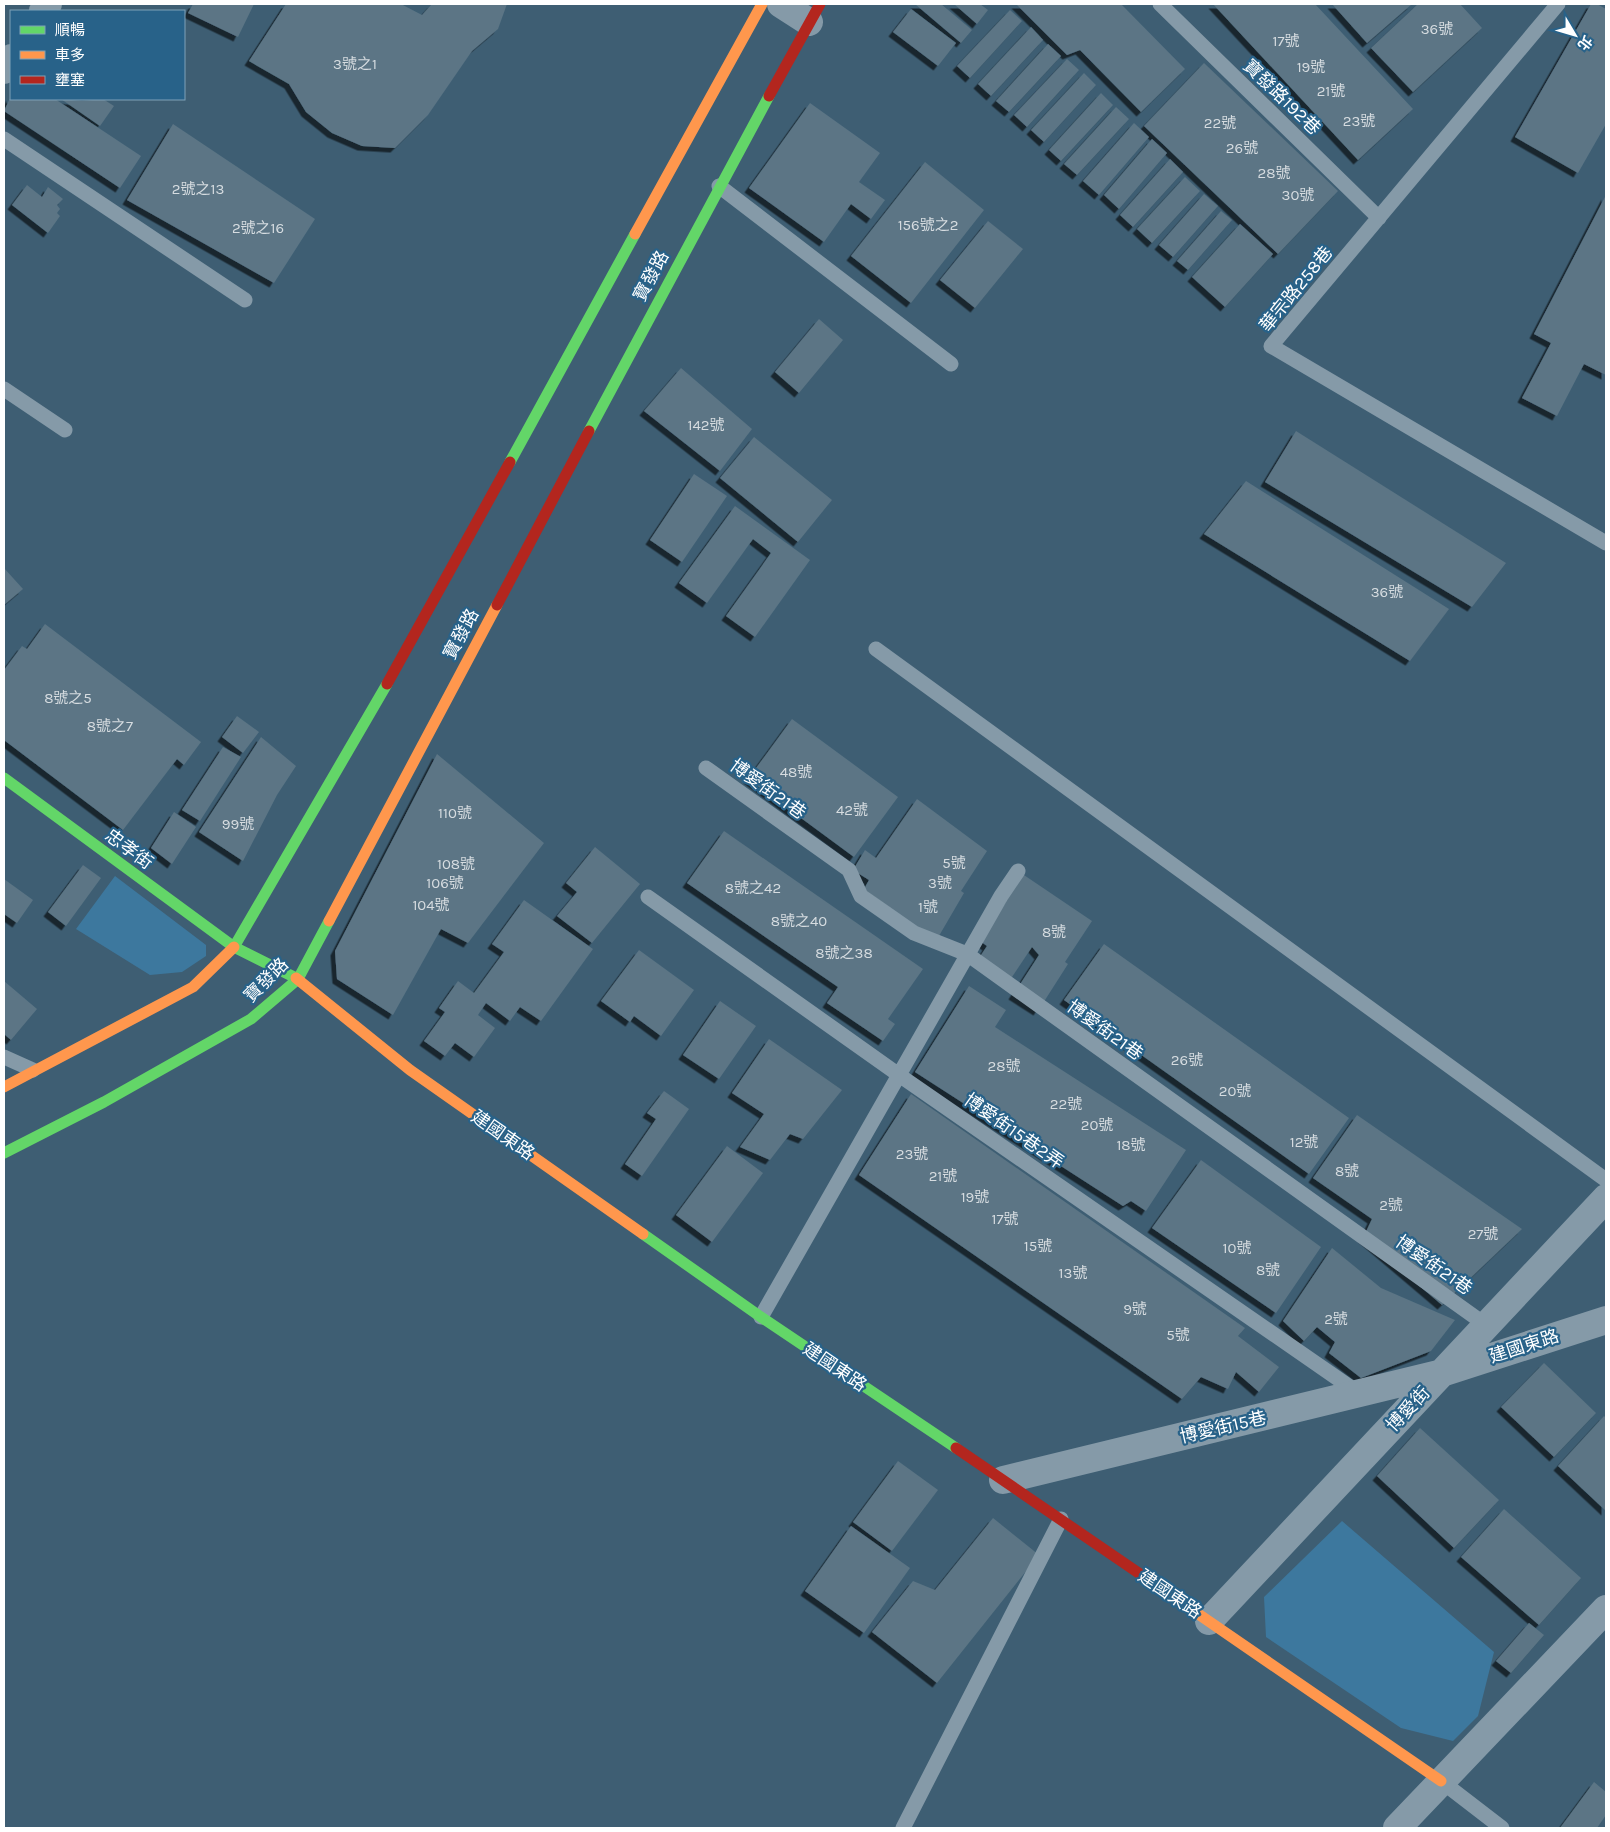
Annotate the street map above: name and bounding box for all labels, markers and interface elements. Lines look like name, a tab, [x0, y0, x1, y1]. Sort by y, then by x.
legend	[10, 10, 185, 100]
north arrow	[1550, 10, 1600, 60]
house number: 36號	[1421, 20, 1453, 38]
text: 順暢	[55, 21, 85, 39]
house number: 17號	[1273, 32, 1300, 50]
text: 北	[1574, 32, 1596, 53]
text: 車多	[55, 46, 85, 64]
house number: 3號之1	[333, 55, 377, 73]
street label: 寶發路192巷	[1239, 55, 1325, 139]
house number: 19號	[1297, 58, 1325, 76]
text: 壅塞	[55, 71, 85, 89]
house number: 21號	[1317, 82, 1345, 100]
house number: 23號	[1343, 112, 1375, 130]
house number: 22號	[1204, 114, 1236, 132]
house number: 26號	[1226, 139, 1258, 157]
house number: 28號	[1258, 164, 1290, 182]
house number: 2號之13	[172, 180, 224, 198]
house number: 30號	[1282, 186, 1314, 204]
house number: 156號之2	[898, 216, 958, 234]
house number: 2號之16	[232, 219, 284, 237]
street label: 華宗路258巷	[1255, 242, 1337, 336]
street label: 寶發路	[629, 247, 673, 305]
house number: 142號	[687, 416, 725, 434]
house number: 36號	[1371, 583, 1403, 601]
street label: 寶發路	[439, 605, 483, 663]
house number: 8號之5	[44, 689, 92, 707]
house number: 8號之7	[87, 717, 133, 735]
street label: 博愛街21巷	[726, 754, 810, 824]
house number: 48號	[780, 763, 812, 781]
house number: 42號	[836, 801, 868, 819]
house number: 110號	[438, 804, 472, 822]
house number: 99號	[222, 815, 254, 833]
street label: 忠孝街	[101, 824, 157, 874]
house number: 5號	[942, 854, 966, 872]
house number: 108號	[437, 855, 475, 873]
house number: 106號	[426, 874, 464, 892]
house number: 3號	[928, 874, 952, 892]
house number: 8號之42	[725, 879, 781, 897]
house number: 104號	[412, 896, 450, 914]
house number: 1號	[918, 898, 938, 916]
house number: 8號之40	[771, 912, 827, 930]
house number: 8號	[1042, 923, 1066, 941]
house number: 8號之38	[815, 944, 873, 962]
street label: 寶發路	[239, 953, 293, 1007]
street label: 博愛街21巷	[1063, 995, 1147, 1065]
house number: 26號	[1171, 1051, 1203, 1069]
house number: 28號	[988, 1057, 1020, 1075]
house number: 20號	[1219, 1082, 1251, 1100]
street label: 博愛街15巷2弄	[960, 1089, 1068, 1173]
house number: 22號	[1050, 1095, 1082, 1113]
street label: 建國東路	[467, 1105, 539, 1165]
house number: 20號	[1081, 1116, 1113, 1134]
house number: 12號	[1290, 1133, 1318, 1151]
house number: 18號	[1116, 1136, 1146, 1154]
house number: 23號	[896, 1145, 928, 1163]
house number: 8號	[1335, 1162, 1359, 1180]
house number: 21號	[929, 1167, 957, 1185]
house number: 19號	[961, 1188, 989, 1206]
house number: 2號	[1379, 1196, 1403, 1214]
house number: 17號	[992, 1210, 1019, 1228]
house number: 27號	[1468, 1225, 1498, 1243]
street label: 博愛街21巷	[1391, 1231, 1477, 1299]
house number: 15號	[1024, 1237, 1052, 1255]
house number: 10號	[1223, 1239, 1251, 1257]
house number: 8號	[1256, 1261, 1280, 1279]
house number: 13號	[1059, 1264, 1087, 1282]
house number: 9號	[1123, 1300, 1147, 1318]
house number: 2號	[1324, 1310, 1348, 1328]
street label: 建國東路	[1486, 1324, 1562, 1368]
house number: 5號	[1166, 1326, 1190, 1344]
street label: 建國東路	[799, 1338, 871, 1396]
street label: 博愛街	[1382, 1382, 1434, 1436]
street label: 博愛街15巷	[1178, 1406, 1268, 1448]
street label: 建國東路	[1134, 1565, 1206, 1623]

